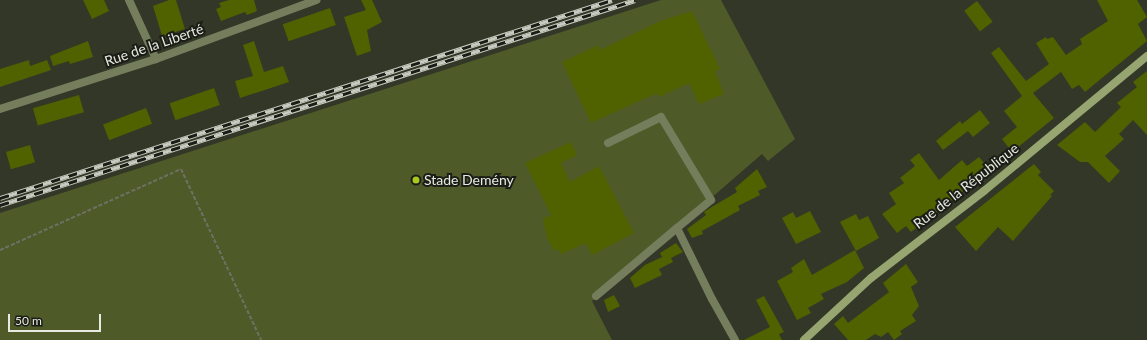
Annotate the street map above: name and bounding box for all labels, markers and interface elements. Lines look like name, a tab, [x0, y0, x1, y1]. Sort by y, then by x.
street label: Rue de la Liberté	[102, 20, 206, 70]
street label: Rue de la République	[910, 140, 1022, 232]
place label: Stade Demény	[424, 172, 514, 188]
marker: Stade Demény	[411, 175, 421, 185]
scale bar	[10, 306, 103, 332]
text: 50 m	[15, 313, 42, 328]

